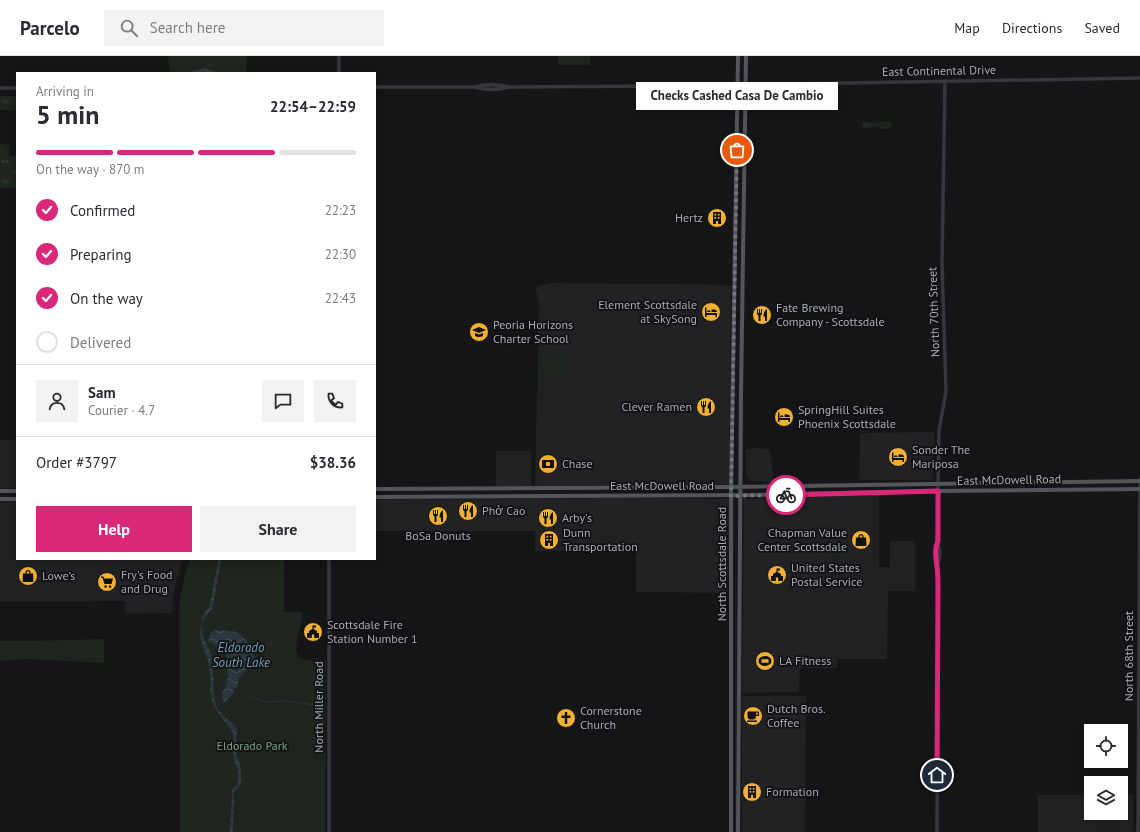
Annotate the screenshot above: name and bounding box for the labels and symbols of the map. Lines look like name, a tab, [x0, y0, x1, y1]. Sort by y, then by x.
street label: East Continental Drive	[882, 62, 996, 79]
callout: Checks Cashed Casa De Cambio	[636, 82, 838, 110]
pin	[720, 133, 754, 167]
building icon: Hertz	[706, 207, 728, 229]
place label: Hertz	[675, 210, 703, 225]
street label: North 70th Street	[924, 267, 943, 357]
place label: Element Scottsdale at SkySong	[598, 297, 697, 326]
place label: Fate Brewing Company - Scottsdale	[776, 300, 885, 329]
hotel icon: Element Scottsdale at SkySong	[700, 301, 722, 323]
restaurant icon: Fate Brewing Company - Scottsdale	[751, 304, 773, 326]
place label: Peoria Horizons Charter School	[493, 317, 573, 346]
school or university icon: Peoria Horizons Charter School	[468, 321, 490, 343]
restaurant icon: Clever Ramen	[695, 396, 717, 418]
place label: Clever Ramen	[621, 399, 692, 414]
place label: SpringHill Suites Phoenix Scottsdale	[798, 402, 896, 431]
hotel icon: SpringHill Suites Phoenix Scottsdale	[773, 406, 795, 428]
place label: Sonder The Mariposa	[912, 442, 970, 471]
hotel icon: Sonder The Mariposa	[887, 446, 909, 468]
bank icon: Chase	[537, 453, 559, 475]
place label: Chase	[562, 456, 593, 471]
street label: East McDowell Road	[957, 471, 1061, 488]
courier	[766, 475, 806, 515]
street label: East McDowell Road	[610, 478, 714, 493]
restaurant icon: Phở Cao	[457, 500, 479, 522]
place label: Phở Cao	[482, 503, 525, 518]
restaurant icon: BoSa Donuts	[427, 505, 449, 527]
restaurant icon: Arby's	[537, 507, 559, 529]
street label: North Scottsdale Road	[714, 507, 729, 621]
place label: Arby's	[562, 510, 592, 525]
place label: Dunn Transportation	[563, 525, 638, 554]
place label: Chapman Value Center Scottsdale	[757, 525, 847, 554]
place label: BoSa Donuts	[405, 528, 471, 543]
building icon: Dunn Transportation	[538, 529, 560, 551]
shop icon: Chapman Value Center Scottsdale	[850, 529, 872, 551]
place label: United States Postal Service	[791, 560, 862, 589]
public building icon: United States Postal Service	[766, 564, 788, 586]
shop icon: Lowe's	[17, 565, 39, 587]
place label: Fry's Food and Drug	[121, 567, 173, 596]
place label: Lowe's	[42, 568, 75, 583]
supermarket icon: Fry's Food and Drug	[96, 571, 118, 593]
street label: North 68th Street	[1121, 611, 1136, 701]
place label: Scottsdale Fire Station Number 1	[327, 617, 418, 646]
public building icon: Scottsdale Fire Station Number 1	[302, 621, 324, 643]
water label: Eldorado South Lake	[212, 639, 270, 671]
sports icon: LA Fitness	[754, 650, 776, 672]
place label: LA Fitness	[779, 653, 831, 668]
street label: North Miller Road	[311, 661, 326, 753]
place label: Dutch Bros. Coffee	[767, 701, 826, 730]
place label: Cornerstone Church	[580, 703, 642, 732]
cafe icon: Dutch Bros. Coffee	[742, 705, 764, 727]
church icon: Cornerstone Church	[555, 707, 577, 729]
park label: Eldorado Park	[216, 738, 288, 753]
pin	[920, 758, 954, 792]
building icon: Formation	[741, 781, 763, 803]
place label: Formation	[766, 784, 819, 799]

